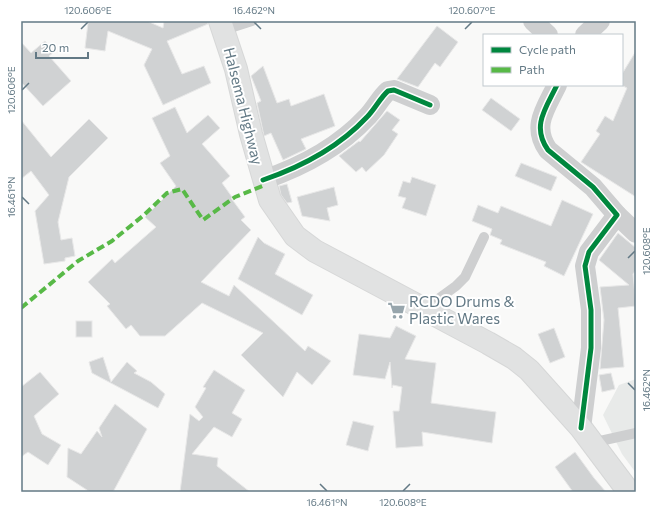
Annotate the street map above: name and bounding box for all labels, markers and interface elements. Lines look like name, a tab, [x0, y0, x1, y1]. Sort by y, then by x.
text: 120.606°E	[64, 4, 112, 16]
text: 16.462°N	[233, 4, 275, 16]
text: 120.607°E	[449, 4, 496, 16]
scale bar	[36, 34, 88, 60]
legend	[483, 34, 623, 86]
text: 20 m	[42, 40, 69, 54]
text: Cycle path	[519, 42, 576, 56]
street label: Halsema Highway	[221, 45, 267, 167]
text: Path	[519, 62, 545, 76]
text: 120.606°E	[5, 66, 17, 114]
text: 16.461°N	[5, 176, 17, 218]
text: 120.608°E	[640, 227, 652, 275]
place label: RCDO Drums & Plastic Wares	[409, 292, 514, 327]
supermarket icon: RCDO Drums & Plastic Wares	[386, 300, 406, 320]
text: 16.462°N	[640, 369, 652, 411]
text: 16.461°N	[306, 496, 348, 508]
text: 120.608°E	[379, 496, 427, 508]

